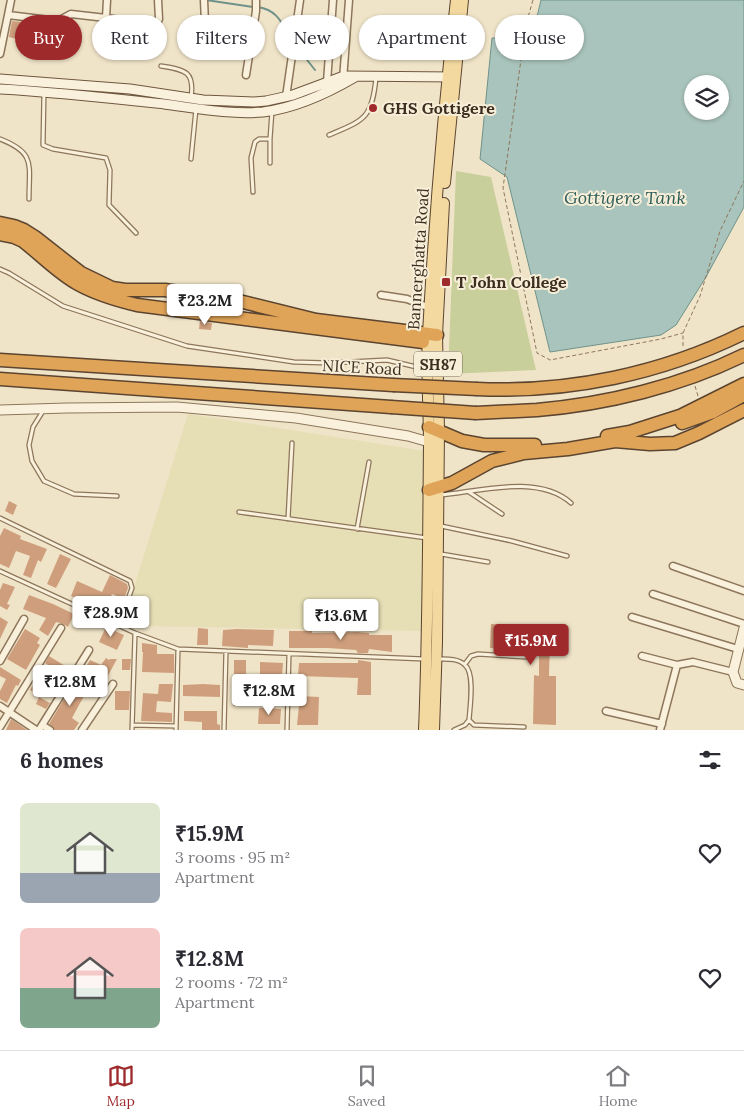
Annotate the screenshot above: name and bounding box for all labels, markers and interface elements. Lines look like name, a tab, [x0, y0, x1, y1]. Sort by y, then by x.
chip: Buy	[15, 15, 82, 60]
chip: Rent	[92, 15, 167, 60]
chip: Filters	[177, 15, 265, 60]
chip: New	[275, 15, 349, 60]
chip: Apartment	[359, 15, 485, 60]
chip: House	[495, 15, 584, 60]
map controls	[684, 75, 729, 120]
button: layers	[684, 75, 729, 120]
place label: GHS Gottigere	[383, 98, 495, 118]
marker: GHS Gottigere	[367, 102, 379, 114]
water label: Gottigere Tank	[564, 186, 686, 209]
street label: Bannerghatta Road	[403, 187, 433, 331]
place label: T John College	[456, 272, 567, 292]
marker: T John College	[440, 276, 452, 288]
pin: ₹23.2M	[164, 284, 246, 326]
text: ₹23.2M	[178, 290, 232, 310]
road number: SH87	[414, 352, 462, 376]
street label: NICE Road	[322, 355, 403, 379]
pin: ₹28.9M	[70, 596, 152, 638]
pin: ₹13.6M	[300, 598, 382, 641]
text: ₹28.9M	[83, 602, 139, 622]
text: ₹13.6M	[314, 605, 368, 625]
pin: ₹15.9M	[490, 624, 572, 666]
text: ₹15.9M	[505, 630, 557, 650]
pin: ₹12.8M	[29, 664, 111, 707]
text: ₹12.8M	[44, 671, 96, 691]
pin: ₹12.8M	[228, 674, 310, 716]
text: ₹12.8M	[243, 680, 295, 700]
icon: filters	[696, 746, 724, 774]
text: 6 homes	[20, 747, 103, 774]
text: ₹15.9M	[175, 820, 244, 847]
icon: home	[60, 823, 120, 883]
icon: heart	[696, 839, 724, 867]
text: 3 rooms · 95 m²	[175, 847, 290, 867]
text: Apartment	[175, 867, 255, 887]
text: ₹12.8M	[175, 945, 244, 972]
icon: home	[60, 948, 120, 1008]
icon: heart	[696, 964, 724, 992]
text: 2 rooms · 72 m²	[175, 972, 288, 992]
text: Apartment	[175, 992, 255, 1012]
tab: Map	[106, 1062, 135, 1110]
tab: Saved	[348, 1062, 386, 1110]
tab: Home	[599, 1062, 638, 1110]

